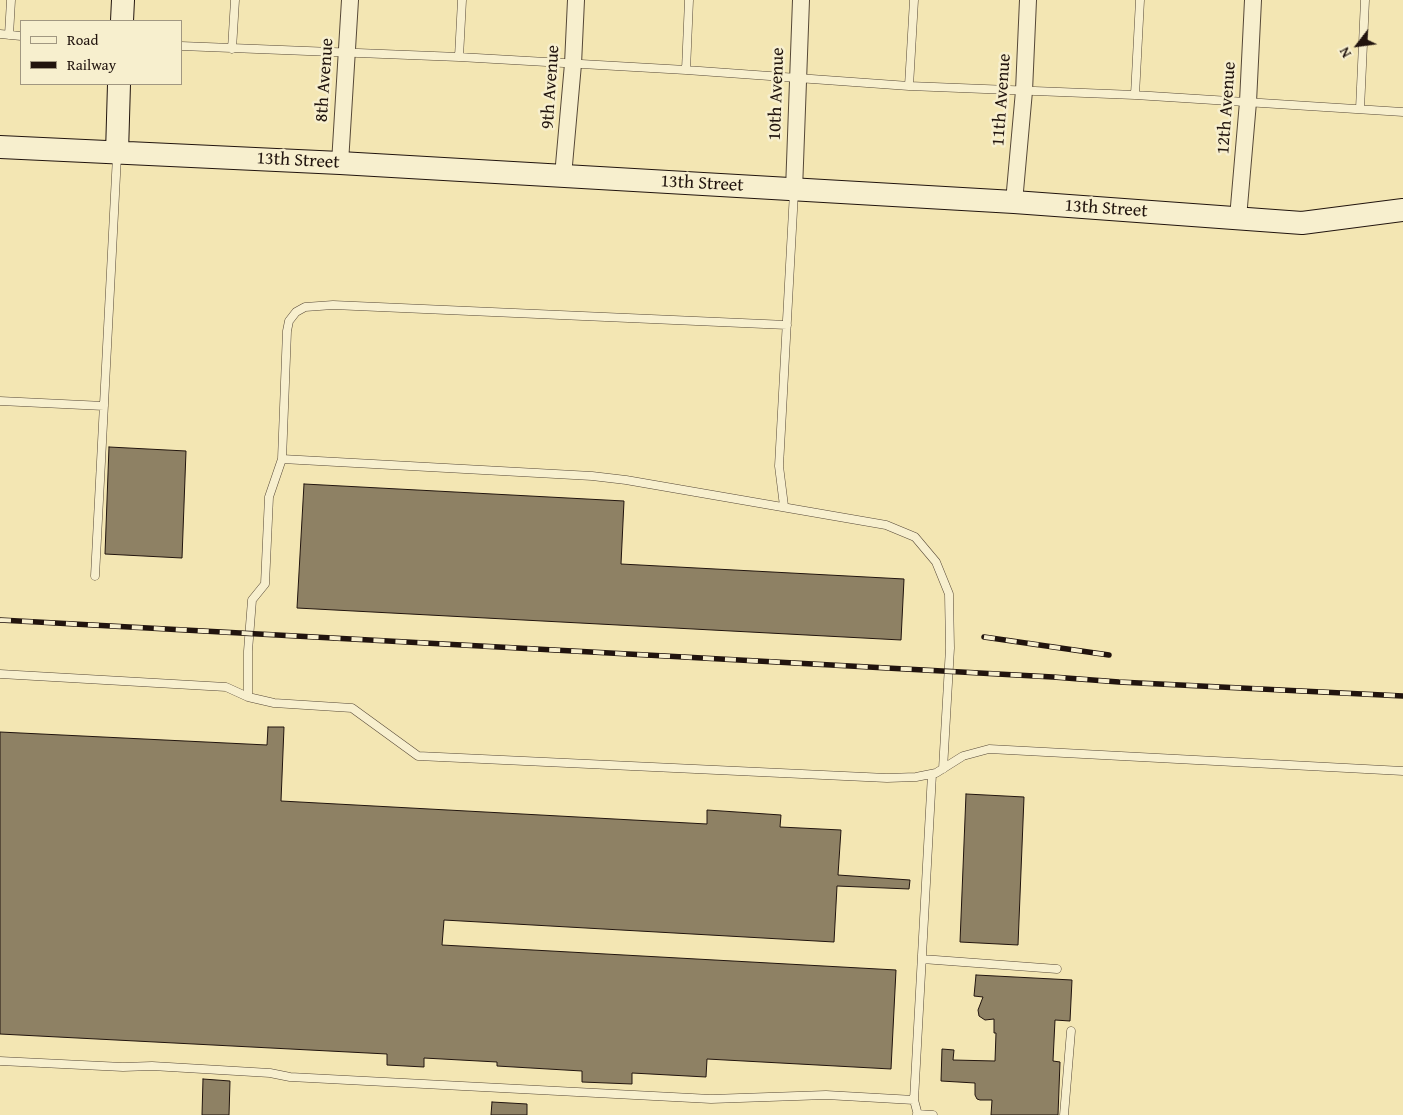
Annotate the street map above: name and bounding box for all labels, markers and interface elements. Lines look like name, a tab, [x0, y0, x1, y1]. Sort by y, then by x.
legend	[20, 20, 182, 85]
north arrow	[1333, 20, 1383, 70]
text: Road	[67, 29, 98, 50]
street label: 8th Avenue	[311, 37, 339, 123]
text: N	[1334, 43, 1356, 62]
street label: 9th Avenue	[537, 44, 565, 130]
street label: 10th Avenue	[765, 47, 789, 141]
street label: 11th Avenue	[988, 53, 1016, 147]
text: Railway	[67, 54, 116, 75]
street label: 12th Avenue	[1213, 61, 1241, 155]
street label: 13th Street	[256, 148, 340, 174]
street label: 13th Street	[660, 171, 744, 197]
street label: 13th Street	[1064, 195, 1148, 223]

